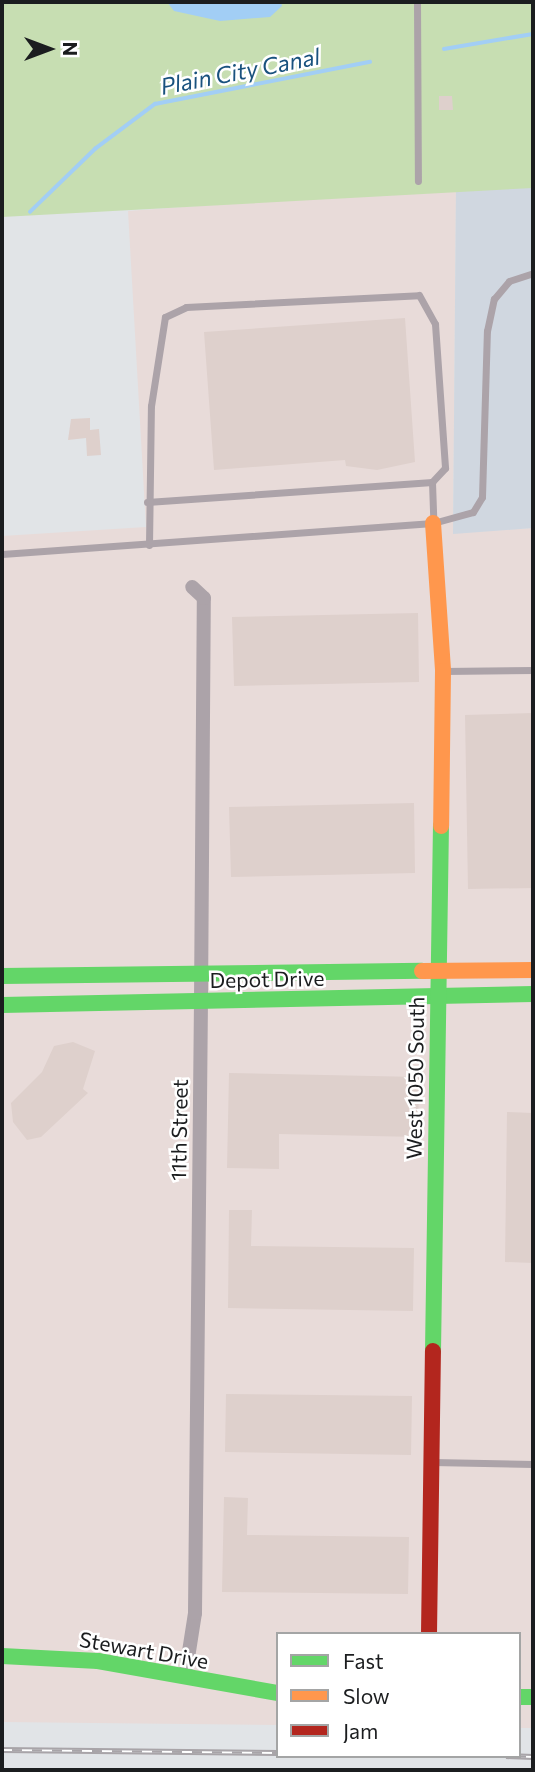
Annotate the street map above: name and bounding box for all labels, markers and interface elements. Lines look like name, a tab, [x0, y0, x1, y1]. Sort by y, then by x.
north arrow	[14, 14, 84, 84]
text: N	[59, 42, 82, 56]
water label: Plain City Canal	[158, 42, 322, 100]
street label: Depot Drive	[209, 965, 325, 993]
street label: West 1050 South	[401, 996, 429, 1160]
street label: 11th Street	[166, 1079, 192, 1181]
street label: Stewart Drive	[77, 1626, 211, 1674]
legend	[276, 1632, 521, 1758]
text: Fast	[343, 1648, 384, 1673]
text: Slow	[343, 1683, 390, 1708]
text: Jam	[343, 1718, 378, 1743]

